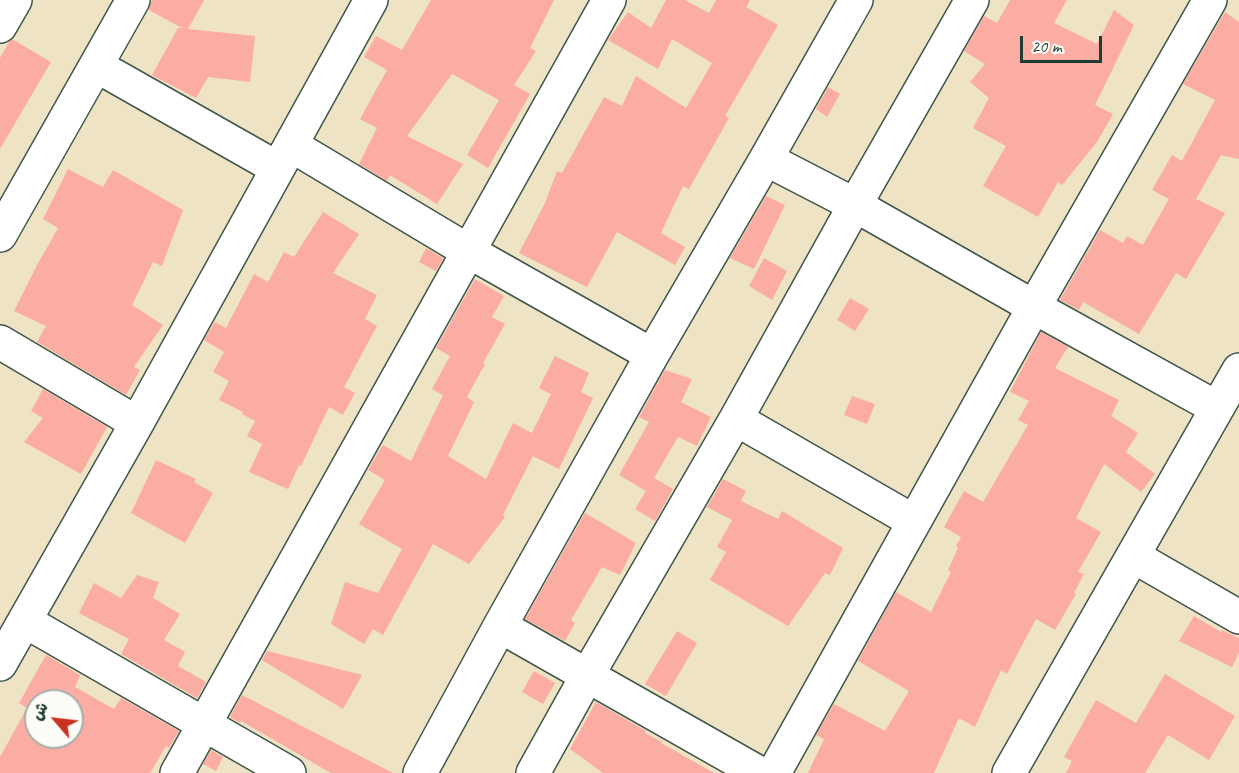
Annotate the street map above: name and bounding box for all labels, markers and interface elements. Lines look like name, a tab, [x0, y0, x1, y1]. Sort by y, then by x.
scale bar	[1023, 24, 1106, 62]
text: 20 m	[1031, 35, 1062, 57]
north arrow	[24, 689, 84, 749]
text: ش	[27, 699, 53, 724]

